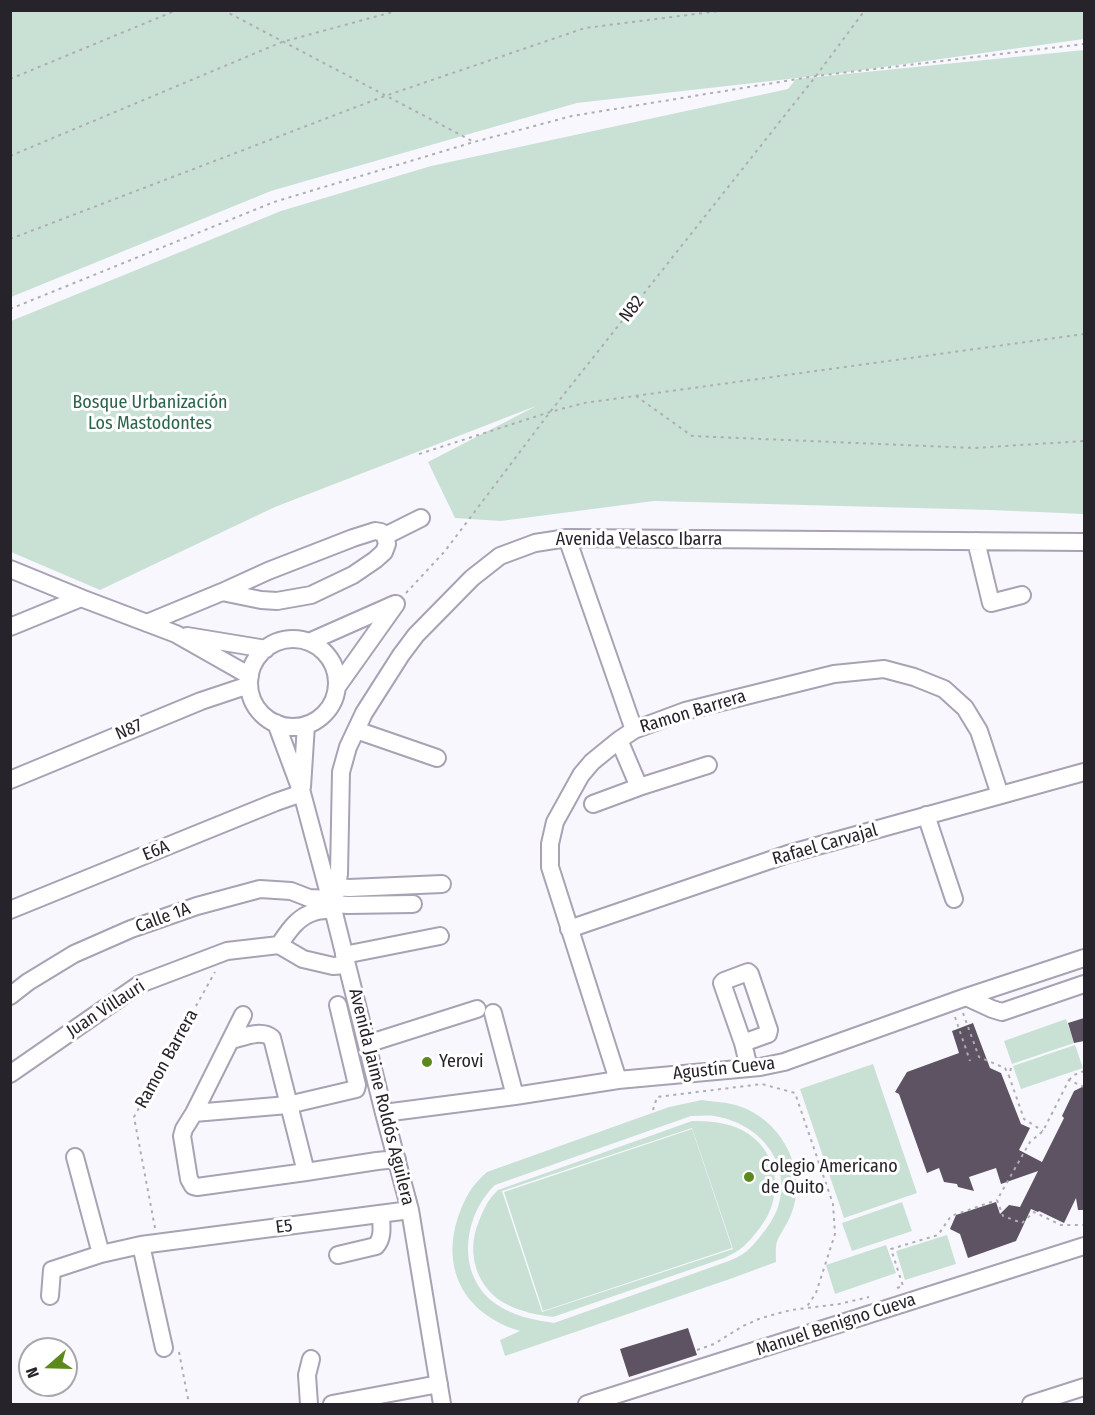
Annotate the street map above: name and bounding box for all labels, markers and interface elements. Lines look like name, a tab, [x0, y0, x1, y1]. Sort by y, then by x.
street label: N82	[615, 291, 649, 327]
park label: Bosque Urbanización Los Mastodontes	[72, 392, 228, 434]
street label: Avenida Velasco Ibarra	[556, 529, 722, 551]
street label: Ramon Barrera	[637, 686, 749, 738]
street label: N87	[112, 715, 146, 745]
street label: Rafael Carvajal	[770, 820, 880, 870]
street label: E6A	[140, 836, 172, 866]
street label: Calle 1A	[133, 898, 193, 938]
street label: Juan Villauri	[63, 976, 149, 1042]
street label: Avenida Jaime Roldós Aguilera	[344, 986, 418, 1208]
street label: Ramon Barrera	[131, 1006, 203, 1112]
place label: Yerovi	[439, 1051, 484, 1073]
street label: Agustín Cueva	[672, 1053, 776, 1085]
marker: Yerovi	[420, 1055, 434, 1069]
place label: Colegio Americano de Quito	[761, 1156, 898, 1198]
marker: Colegio Americano de Quito	[742, 1170, 756, 1184]
street label: E5	[274, 1215, 294, 1239]
street label: Manuel Benigno Cueva	[754, 1289, 918, 1361]
north arrow	[18, 1337, 78, 1397]
text: N	[22, 1365, 43, 1380]

